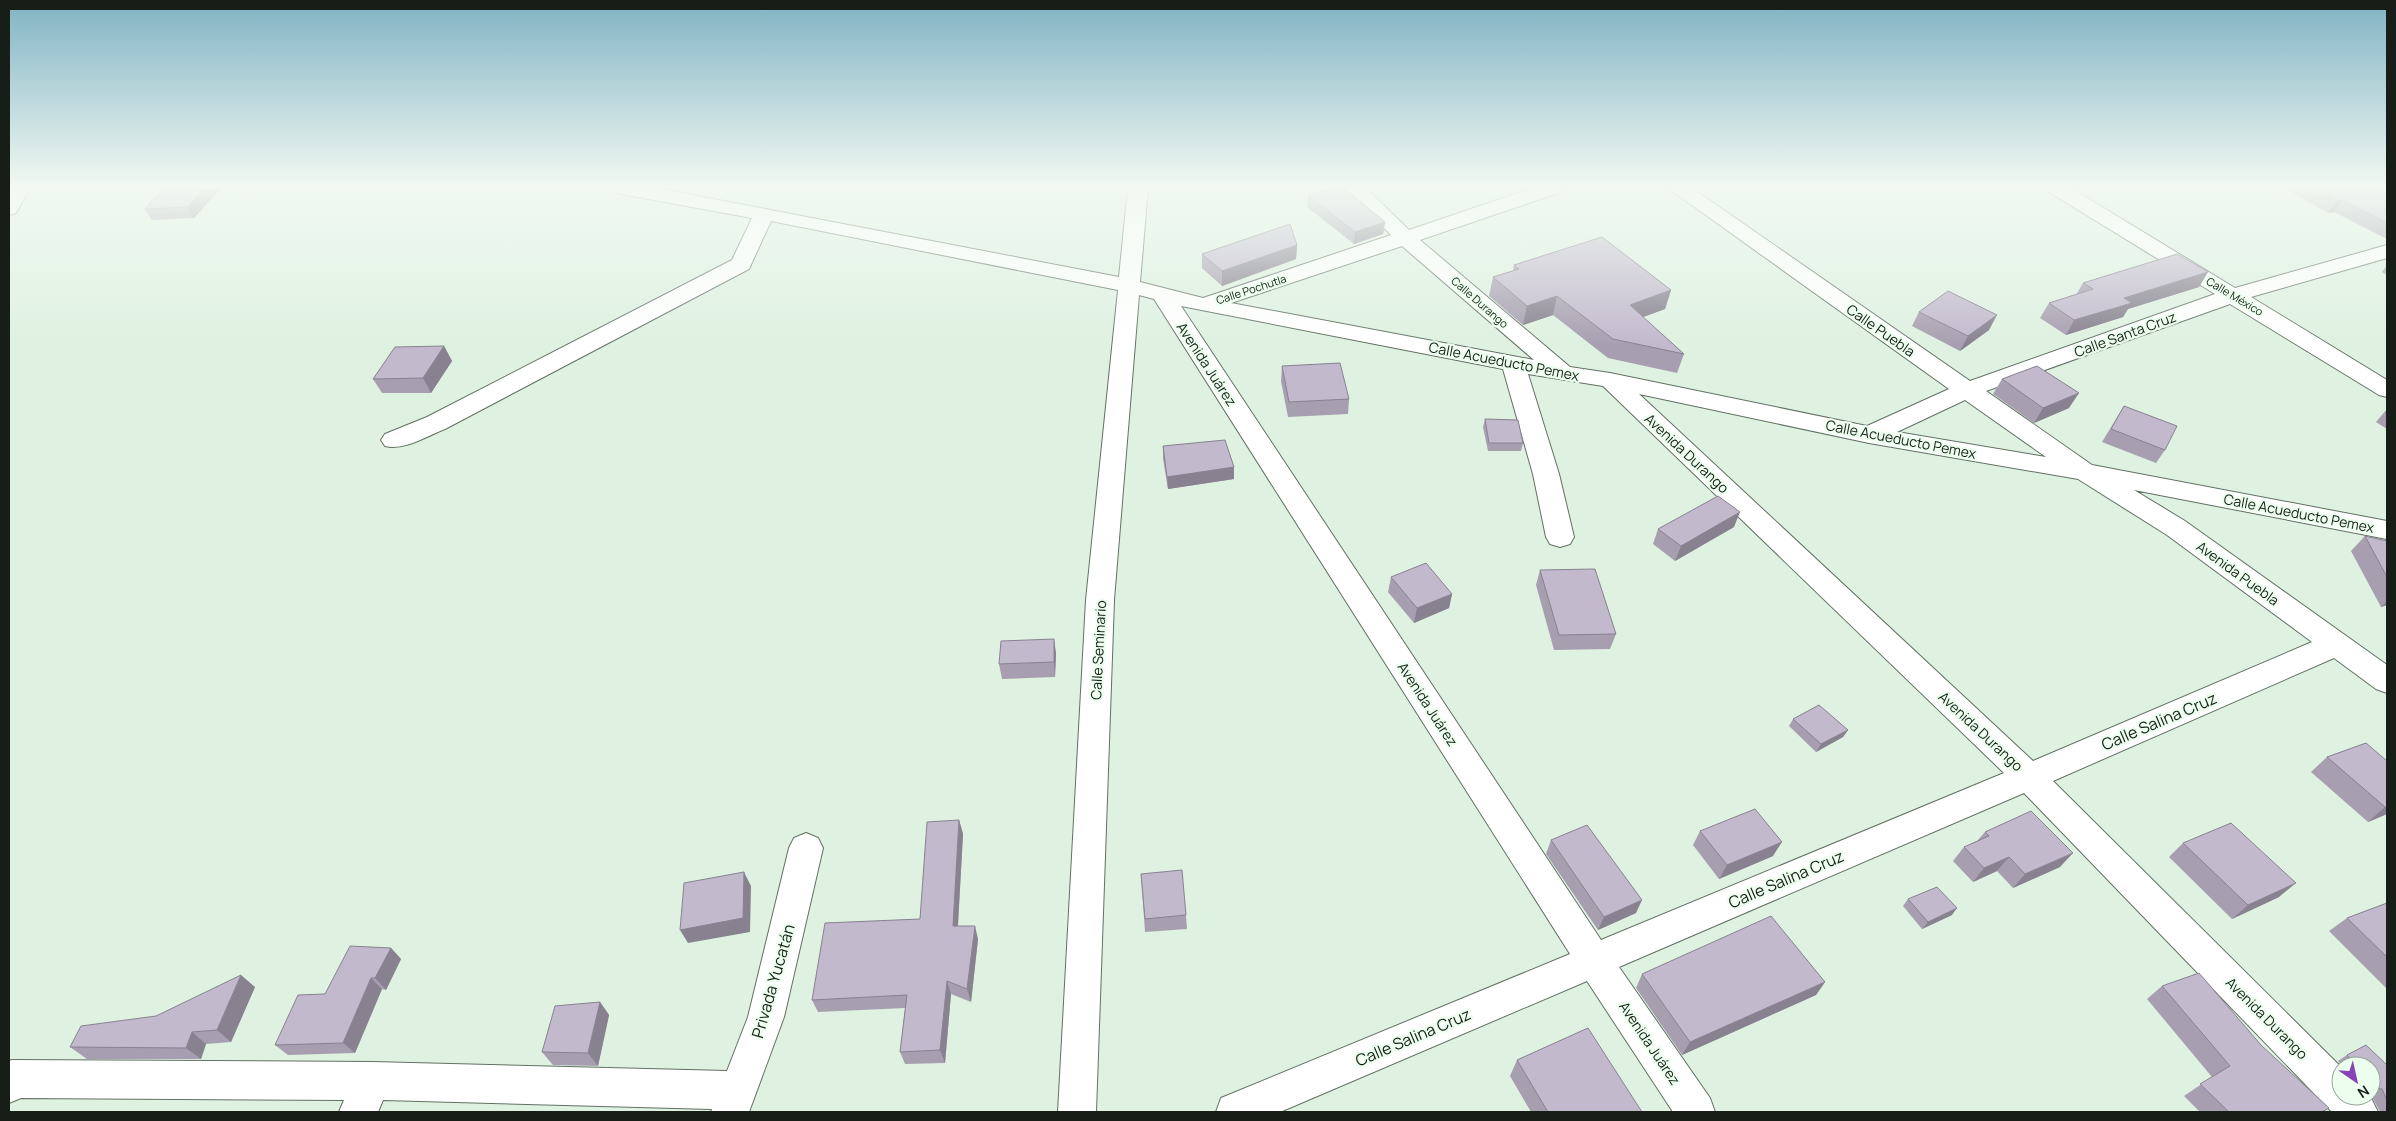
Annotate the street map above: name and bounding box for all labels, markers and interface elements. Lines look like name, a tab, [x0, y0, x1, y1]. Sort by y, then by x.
street label: Calle Pochutla	[1214, 271, 1288, 307]
street label: Calle Durango	[1448, 273, 1512, 331]
street label: Calle México	[2204, 273, 2267, 319]
street label: Calle Puebla	[1843, 299, 1919, 361]
street label: Calle Santa Cruz	[2071, 307, 2179, 361]
street label: Avenida Juárez	[1173, 318, 1241, 410]
street label: Calle Acueducto Pemex	[1427, 337, 1581, 385]
street label: Avenida Durango	[1641, 409, 1733, 497]
street label: Calle Acueducto Pemex	[1824, 415, 1978, 463]
street label: Calle Acueducto Pemex	[2222, 489, 2376, 537]
street label: Avenida Puebla	[2193, 537, 2283, 609]
street label: Calle Seminario	[1086, 600, 1110, 700]
street label: Avenida Juárez	[1394, 658, 1462, 750]
street label: Avenida Durango	[1935, 687, 2027, 775]
street label: Calle Salina Cruz	[2098, 687, 2220, 755]
street label: Calle Salina Cruz	[1725, 845, 1847, 913]
street label: Privada Yucatán	[746, 921, 800, 1041]
street label: Avenida Durango	[2222, 973, 2312, 1063]
street label: Avenida Juárez	[1615, 998, 1685, 1088]
street label: Calle Salina Cruz	[1352, 1003, 1474, 1071]
north arrow	[2331, 1056, 2381, 1106]
text: N	[2354, 1082, 2373, 1103]

